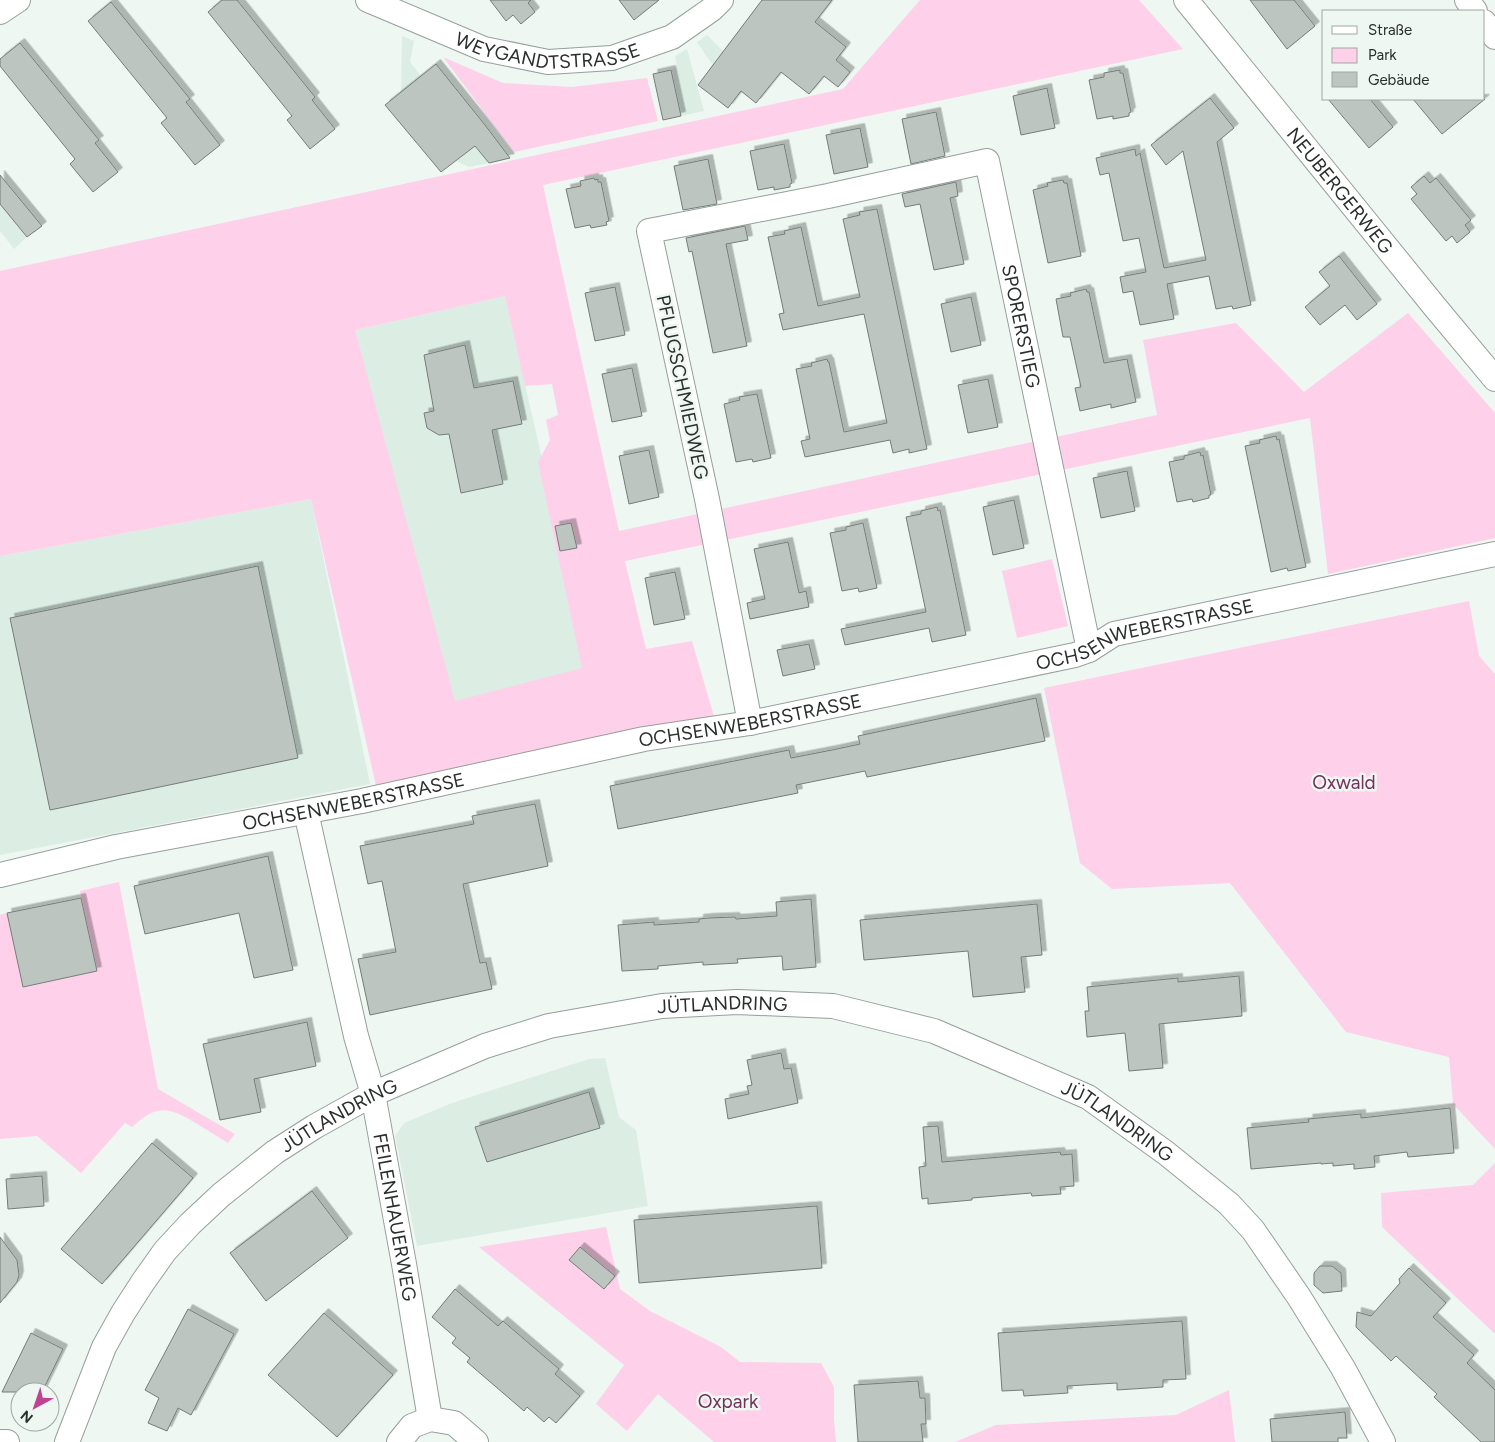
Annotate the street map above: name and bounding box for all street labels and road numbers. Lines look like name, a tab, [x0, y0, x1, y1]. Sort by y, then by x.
street label: WEYGANDTSTRASSE	[452, 27, 643, 74]
street label: NEUBERGERWEG	[1282, 123, 1398, 258]
street label: SPORERSTIEG	[997, 262, 1045, 390]
street label: PFLUGSCHMIEDWEG	[652, 293, 713, 481]
street label: OCHSENWEBERSTRASSE	[1034, 594, 1255, 675]
street label: OCHSENWEBERSTRASSE	[637, 689, 864, 752]
street label: OCHSENWEBERSTRASSE	[240, 768, 467, 835]
street label: JÜTLANDRING	[657, 991, 788, 1018]
street label: JÜTLANDRING	[276, 1074, 401, 1157]
street label: JÜTLANDRING	[1058, 1076, 1178, 1167]
street label: FEILENHAUERWEG	[368, 1131, 421, 1303]

